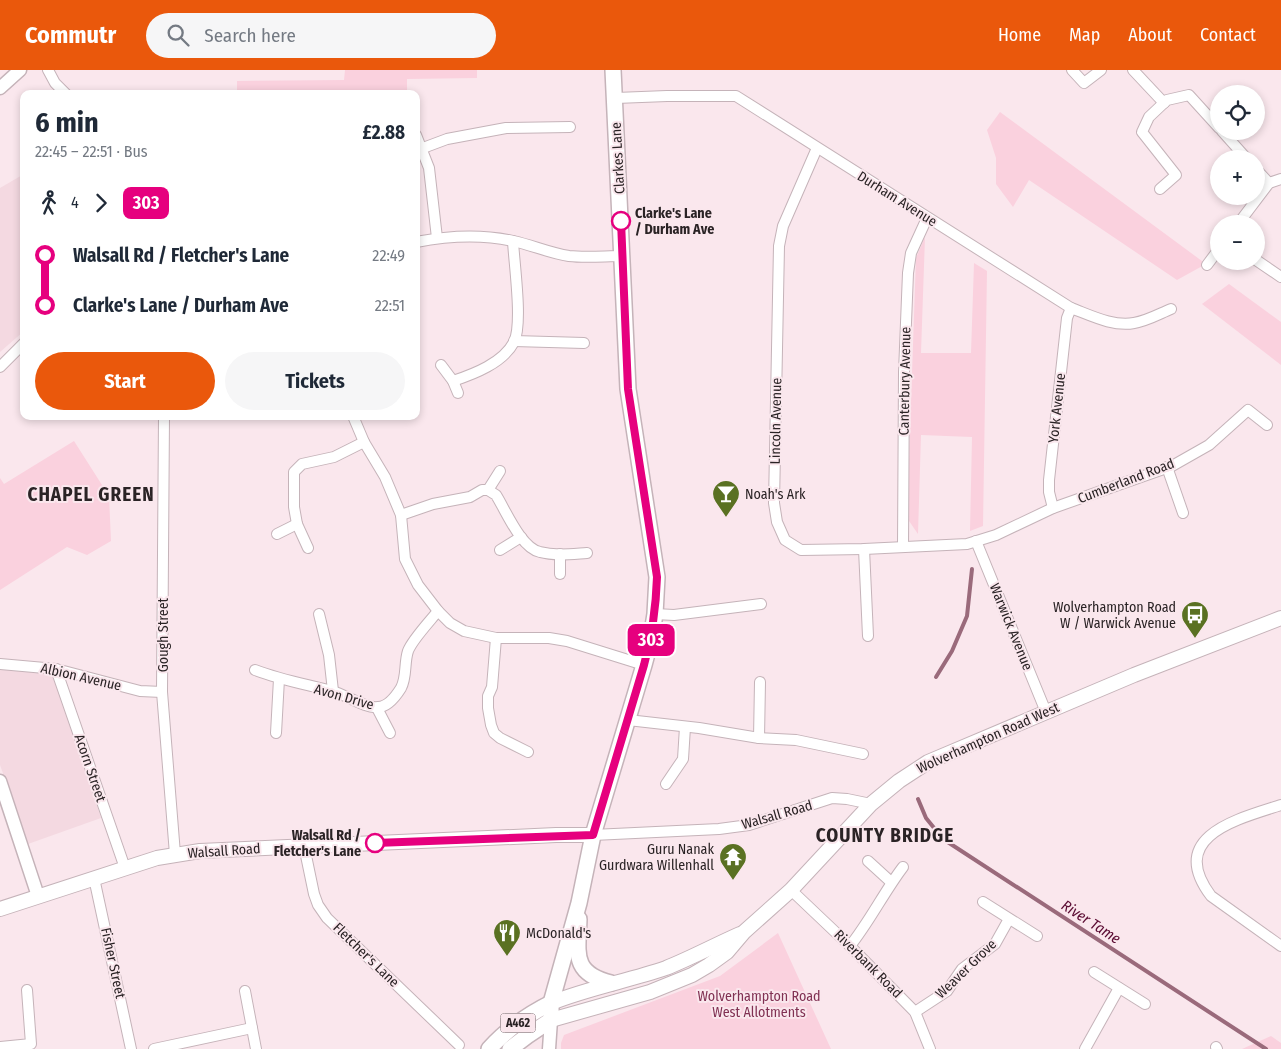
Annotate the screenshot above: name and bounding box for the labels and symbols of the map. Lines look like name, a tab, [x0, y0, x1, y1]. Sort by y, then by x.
street label: Clarkes Lane	[608, 121, 628, 194]
street label: Durham Avenue	[854, 168, 940, 230]
place label: Clarke's Lane / Durham Ave	[635, 205, 714, 238]
marker: Clarke's Lane / Durham Ave	[611, 211, 631, 231]
street label: Canterbury Avenue	[896, 326, 914, 435]
street label: York Avenue	[1045, 372, 1069, 444]
street label: Lincoln Avenue	[767, 377, 785, 464]
street label: Cumberland Road	[1075, 455, 1177, 507]
bar icon: Noah's Ark	[711, 479, 741, 518]
district label: CHAPEL GREEN	[27, 483, 155, 506]
place label: Noah's Ark	[745, 486, 806, 503]
street label: Warwick Avenue	[986, 581, 1036, 673]
street label: Gough Street	[155, 597, 172, 672]
place label: Wolverhampton Road W / Warwick Avenue	[1053, 599, 1176, 632]
bus stop icon: Wolverhampton Road W / Warwick Avenue	[1180, 600, 1210, 639]
line badge: 303	[622, 624, 680, 656]
street label: Albion Avenue	[39, 659, 123, 695]
street label: Avon Drive	[312, 680, 376, 714]
street label: Wolverhampton Road West	[914, 699, 1062, 777]
street label: Acorn Street	[70, 732, 110, 804]
street label: Walsall Road	[740, 797, 814, 833]
district label: COUNTY BRIDGE	[816, 824, 954, 847]
place label: Walsall Rd / Fletcher's Lane	[274, 827, 361, 860]
marker: Walsall Rd / Fletcher's Lane	[365, 833, 385, 853]
street label: Walsall Road	[187, 840, 261, 862]
place label: Guru Nanak Gurdwara Willenhall	[599, 841, 714, 874]
temple icon: Guru Nanak Gurdwara Willenhall	[718, 842, 748, 881]
water label: River Tame	[1058, 896, 1124, 948]
restaurant icon: McDonald's	[492, 918, 522, 957]
street label: Fletcher's Lane	[329, 919, 403, 991]
place label: McDonald's	[526, 925, 591, 942]
street label: Fisher Street	[97, 926, 129, 1000]
street label: Riverbank Road	[830, 926, 906, 1002]
street label: Weaver Grove	[932, 936, 1000, 1002]
park label: Wolverhampton Road West Allotments	[697, 988, 821, 1021]
road number: A462	[500, 1014, 536, 1032]

